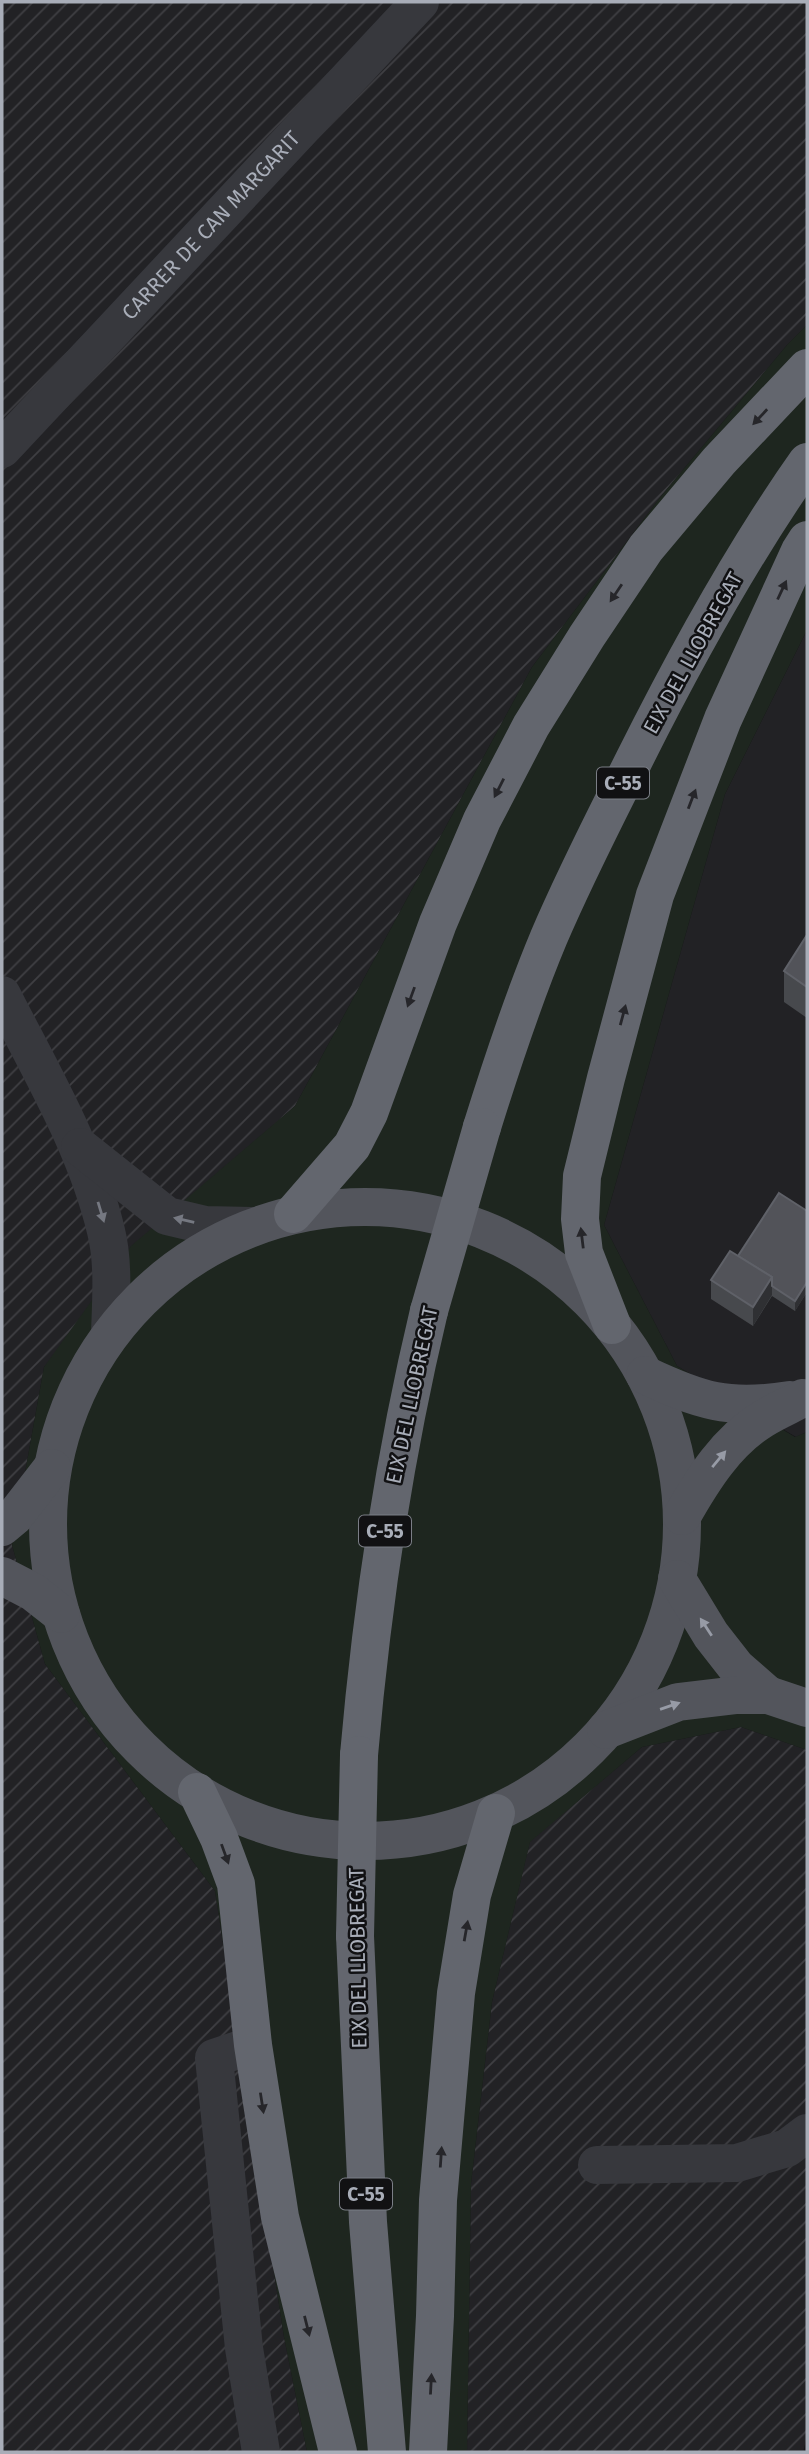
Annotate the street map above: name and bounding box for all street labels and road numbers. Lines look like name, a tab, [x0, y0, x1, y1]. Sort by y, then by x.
street label: CARRER DE CAN MARGARIT	[117, 126, 306, 325]
street label: EIX DEL LLOBREGAT	[638, 567, 748, 739]
road number: C-55	[597, 768, 649, 798]
street label: EIX DEL LLOBREGAT	[380, 1304, 444, 1486]
road number: C-55	[359, 1516, 411, 1546]
street label: EIX DEL LLOBREGAT	[343, 1867, 373, 2049]
road number: C-55	[340, 2178, 392, 2210]

